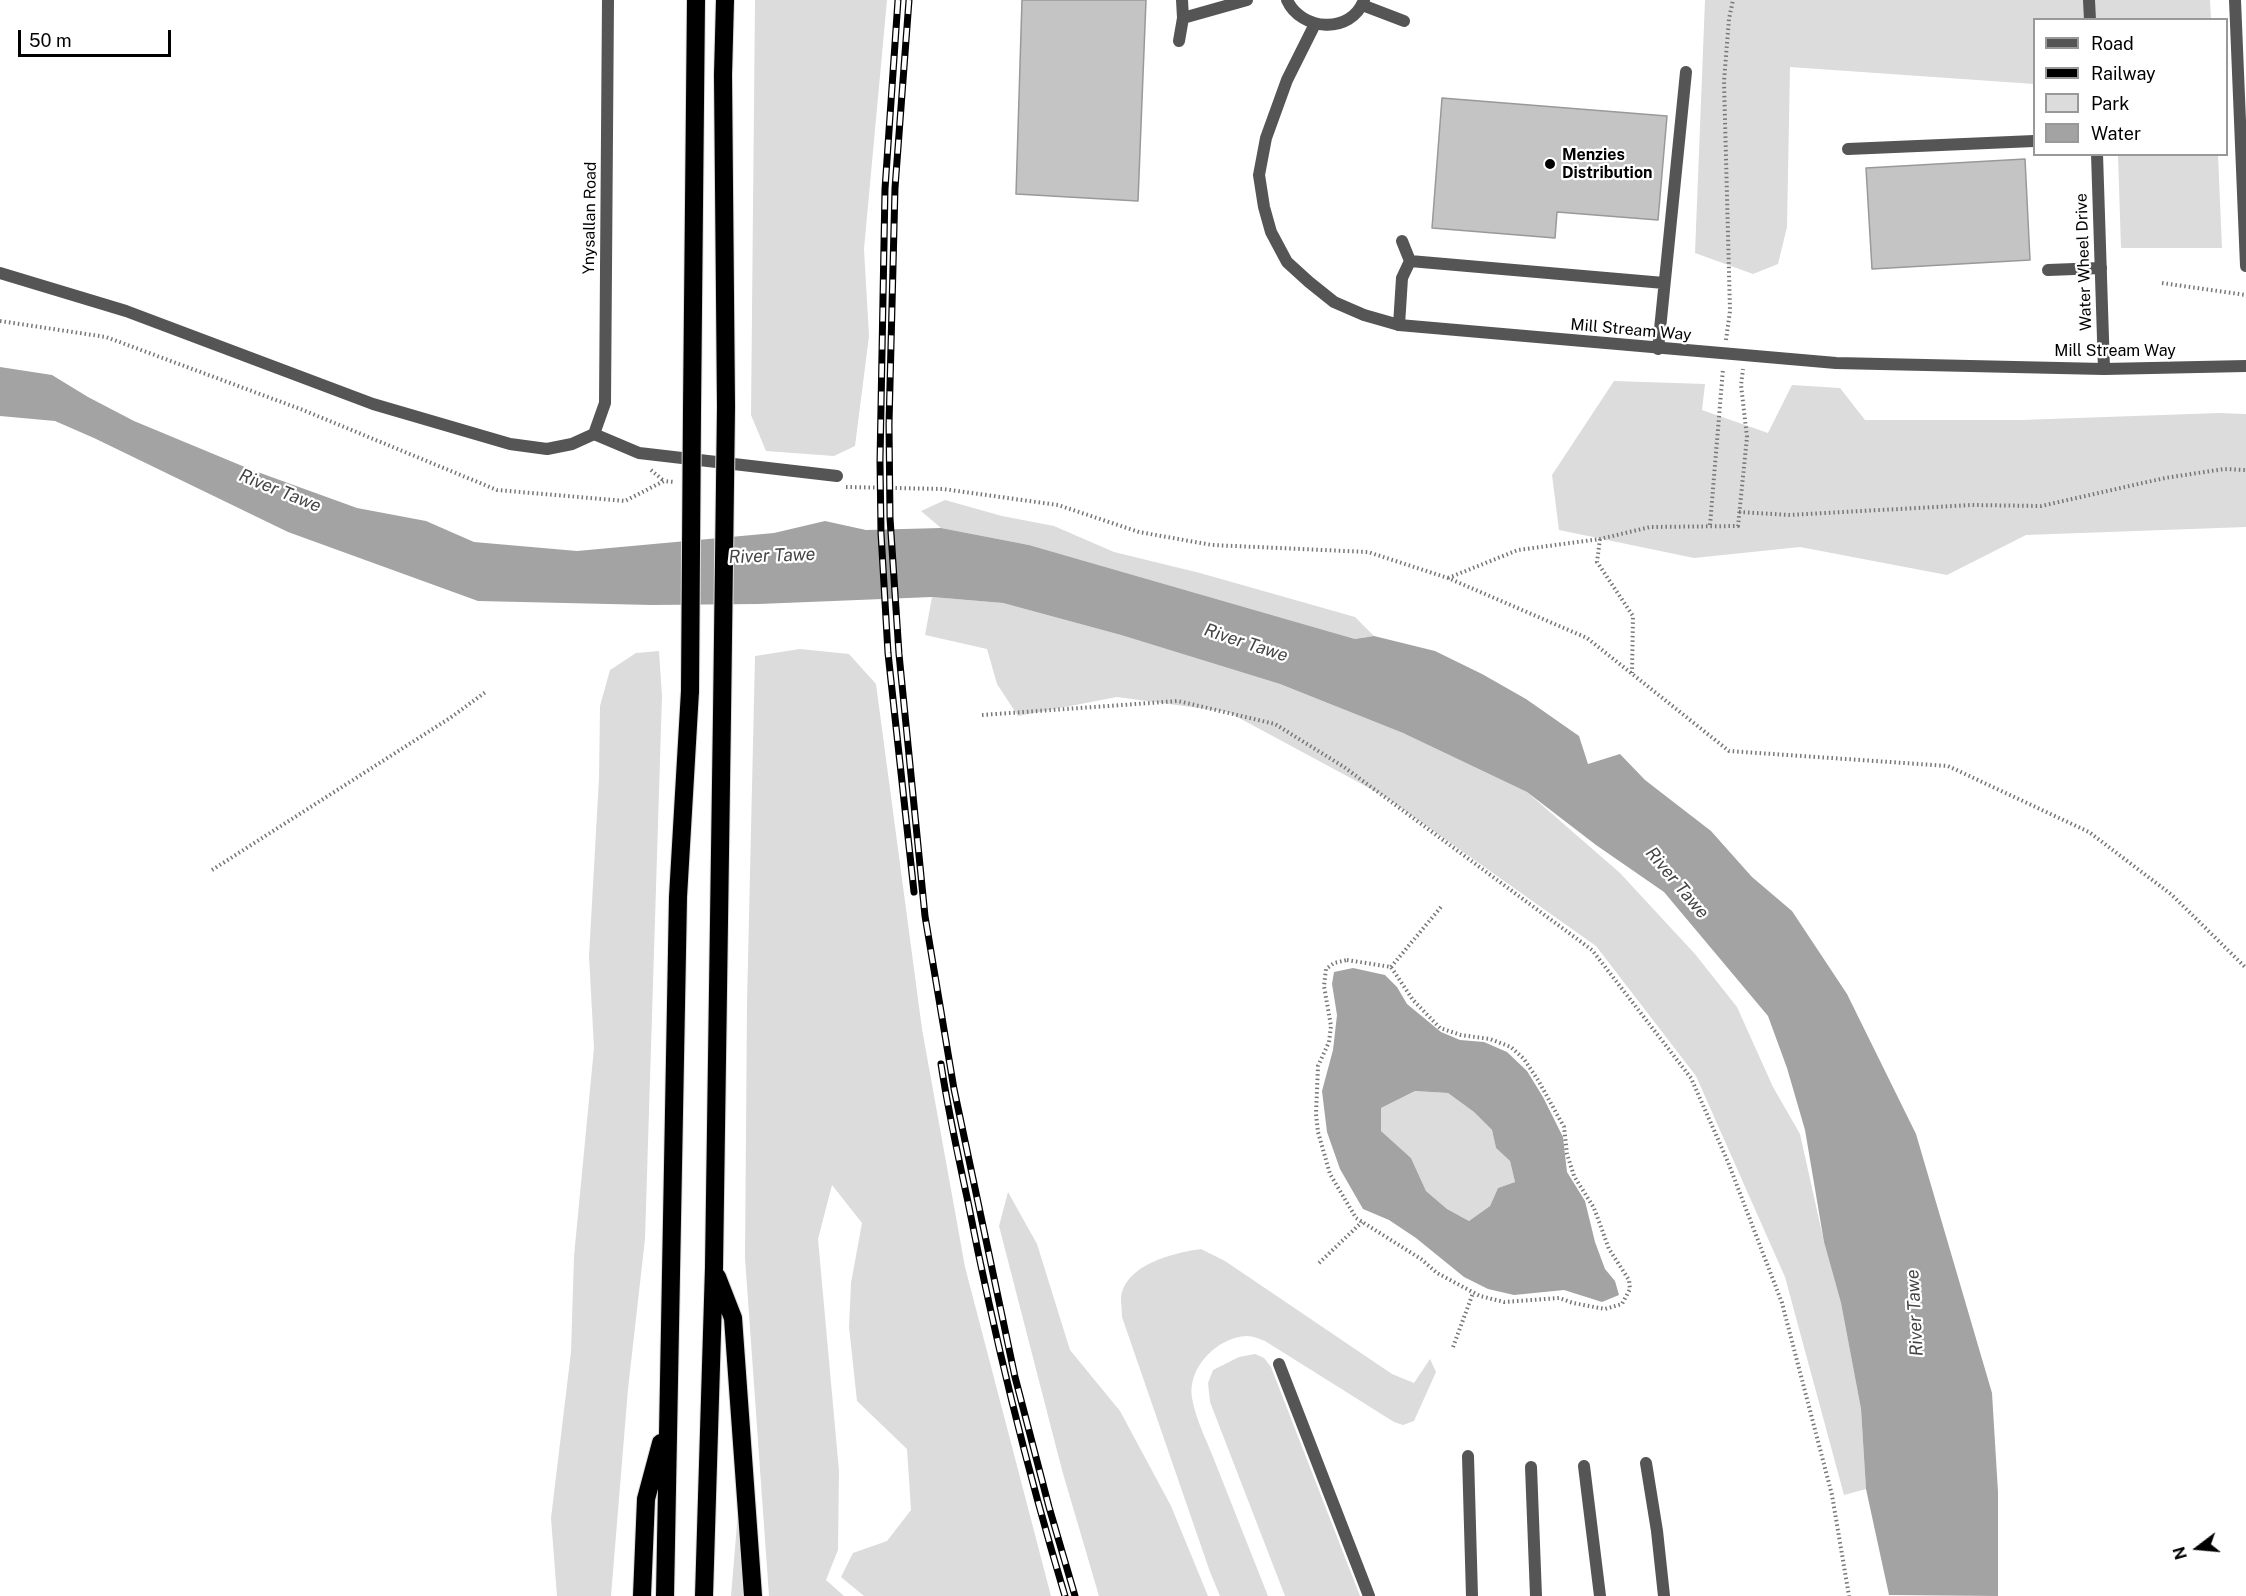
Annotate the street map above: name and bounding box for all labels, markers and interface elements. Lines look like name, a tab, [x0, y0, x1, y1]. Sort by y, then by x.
scale bar	[21, 18, 174, 56]
legend	[2033, 18, 2228, 156]
text: 50 m	[29, 30, 72, 51]
text: Road	[2091, 33, 2134, 54]
text: Railway	[2091, 63, 2156, 84]
text: Park	[2091, 93, 2129, 114]
text: Water	[2091, 123, 2141, 144]
place label: Menzies Distribution	[1562, 145, 1653, 183]
marker: Menzies Distribution	[1543, 157, 1557, 171]
street label: Ynysallan Road	[579, 161, 601, 275]
street label: Water Wheel Drive	[2072, 193, 2096, 331]
street label: Mill Stream Way	[1570, 315, 1692, 345]
street label: Mill Stream Way	[2054, 341, 2176, 361]
water label: River Tawe	[236, 465, 324, 517]
water label: River Tawe	[728, 544, 816, 568]
water label: River Tawe	[1201, 619, 1291, 667]
water label: River Tawe	[1641, 843, 1713, 923]
water label: River Tawe	[1902, 1269, 1928, 1357]
north arrow	[2168, 1518, 2228, 1578]
text: N	[2169, 1544, 2191, 1562]

